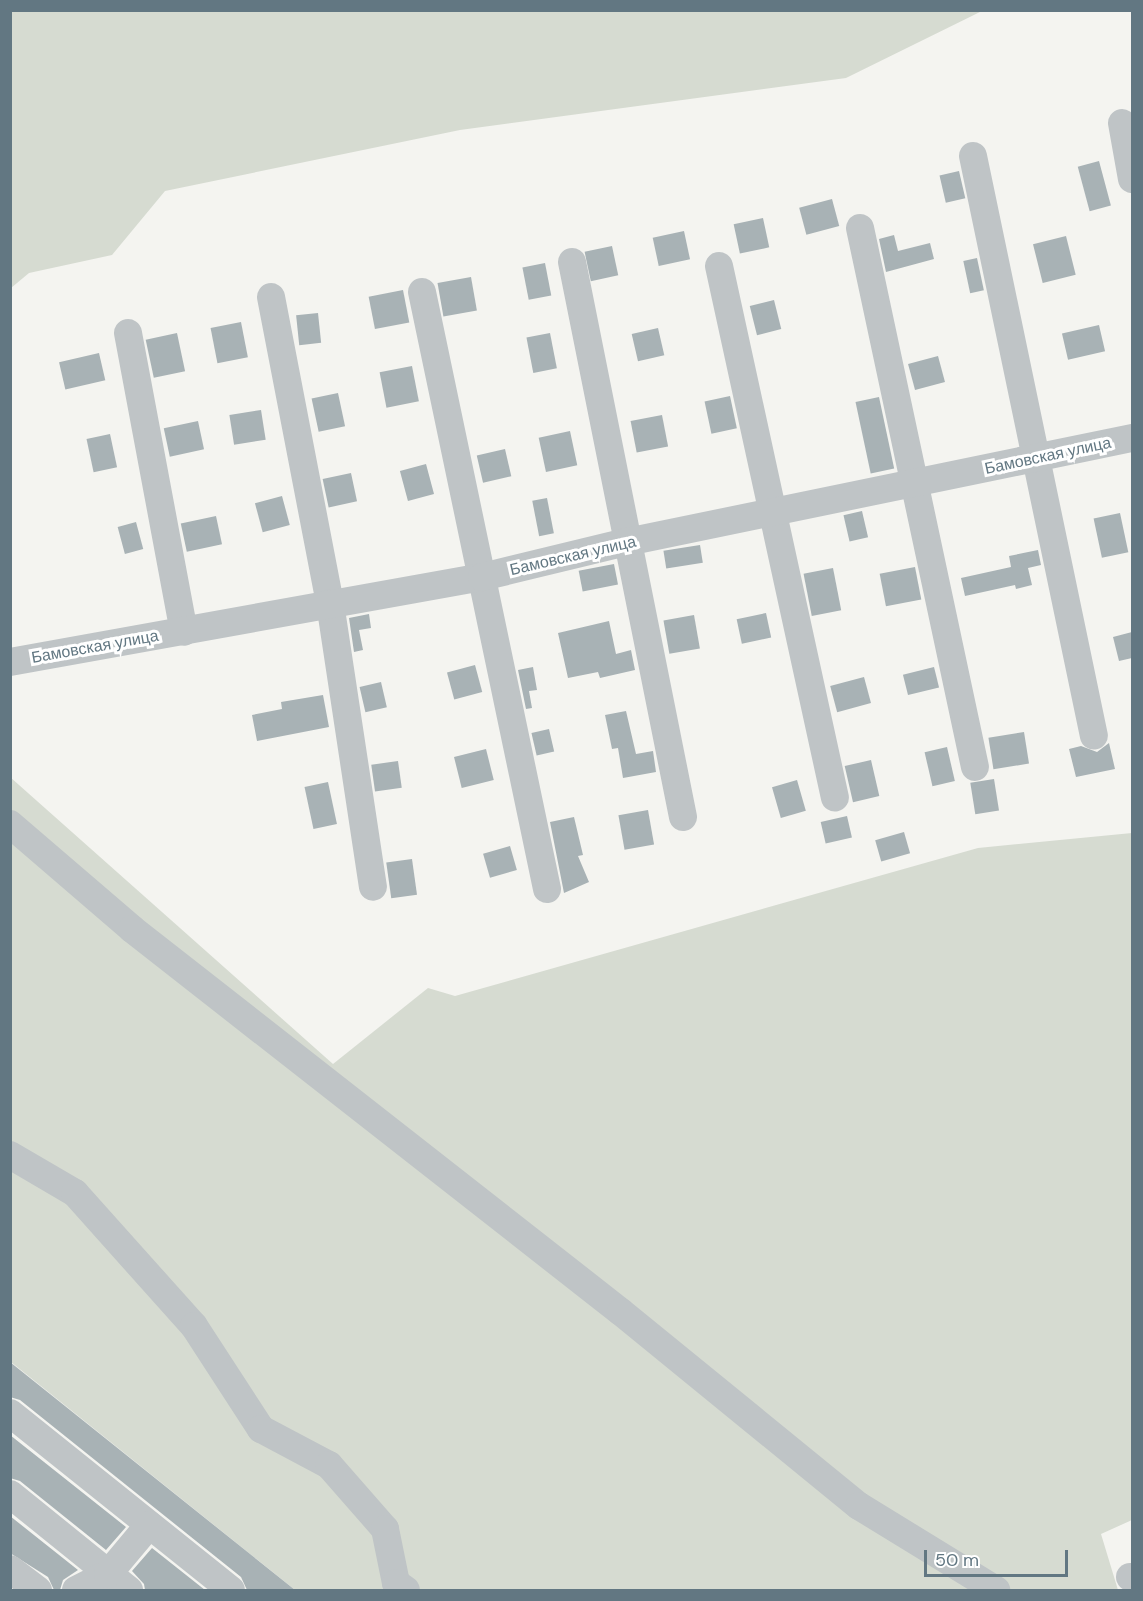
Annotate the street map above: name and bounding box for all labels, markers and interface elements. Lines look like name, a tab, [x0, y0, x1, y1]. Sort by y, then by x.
street label: Бамовская улица	[983, 433, 1113, 479]
street label: Бамовская улица	[508, 532, 638, 580]
street label: Бамовская улица	[30, 626, 160, 668]
scale bar	[927, 1538, 1071, 1576]
text: 50 m	[935, 1548, 979, 1572]

